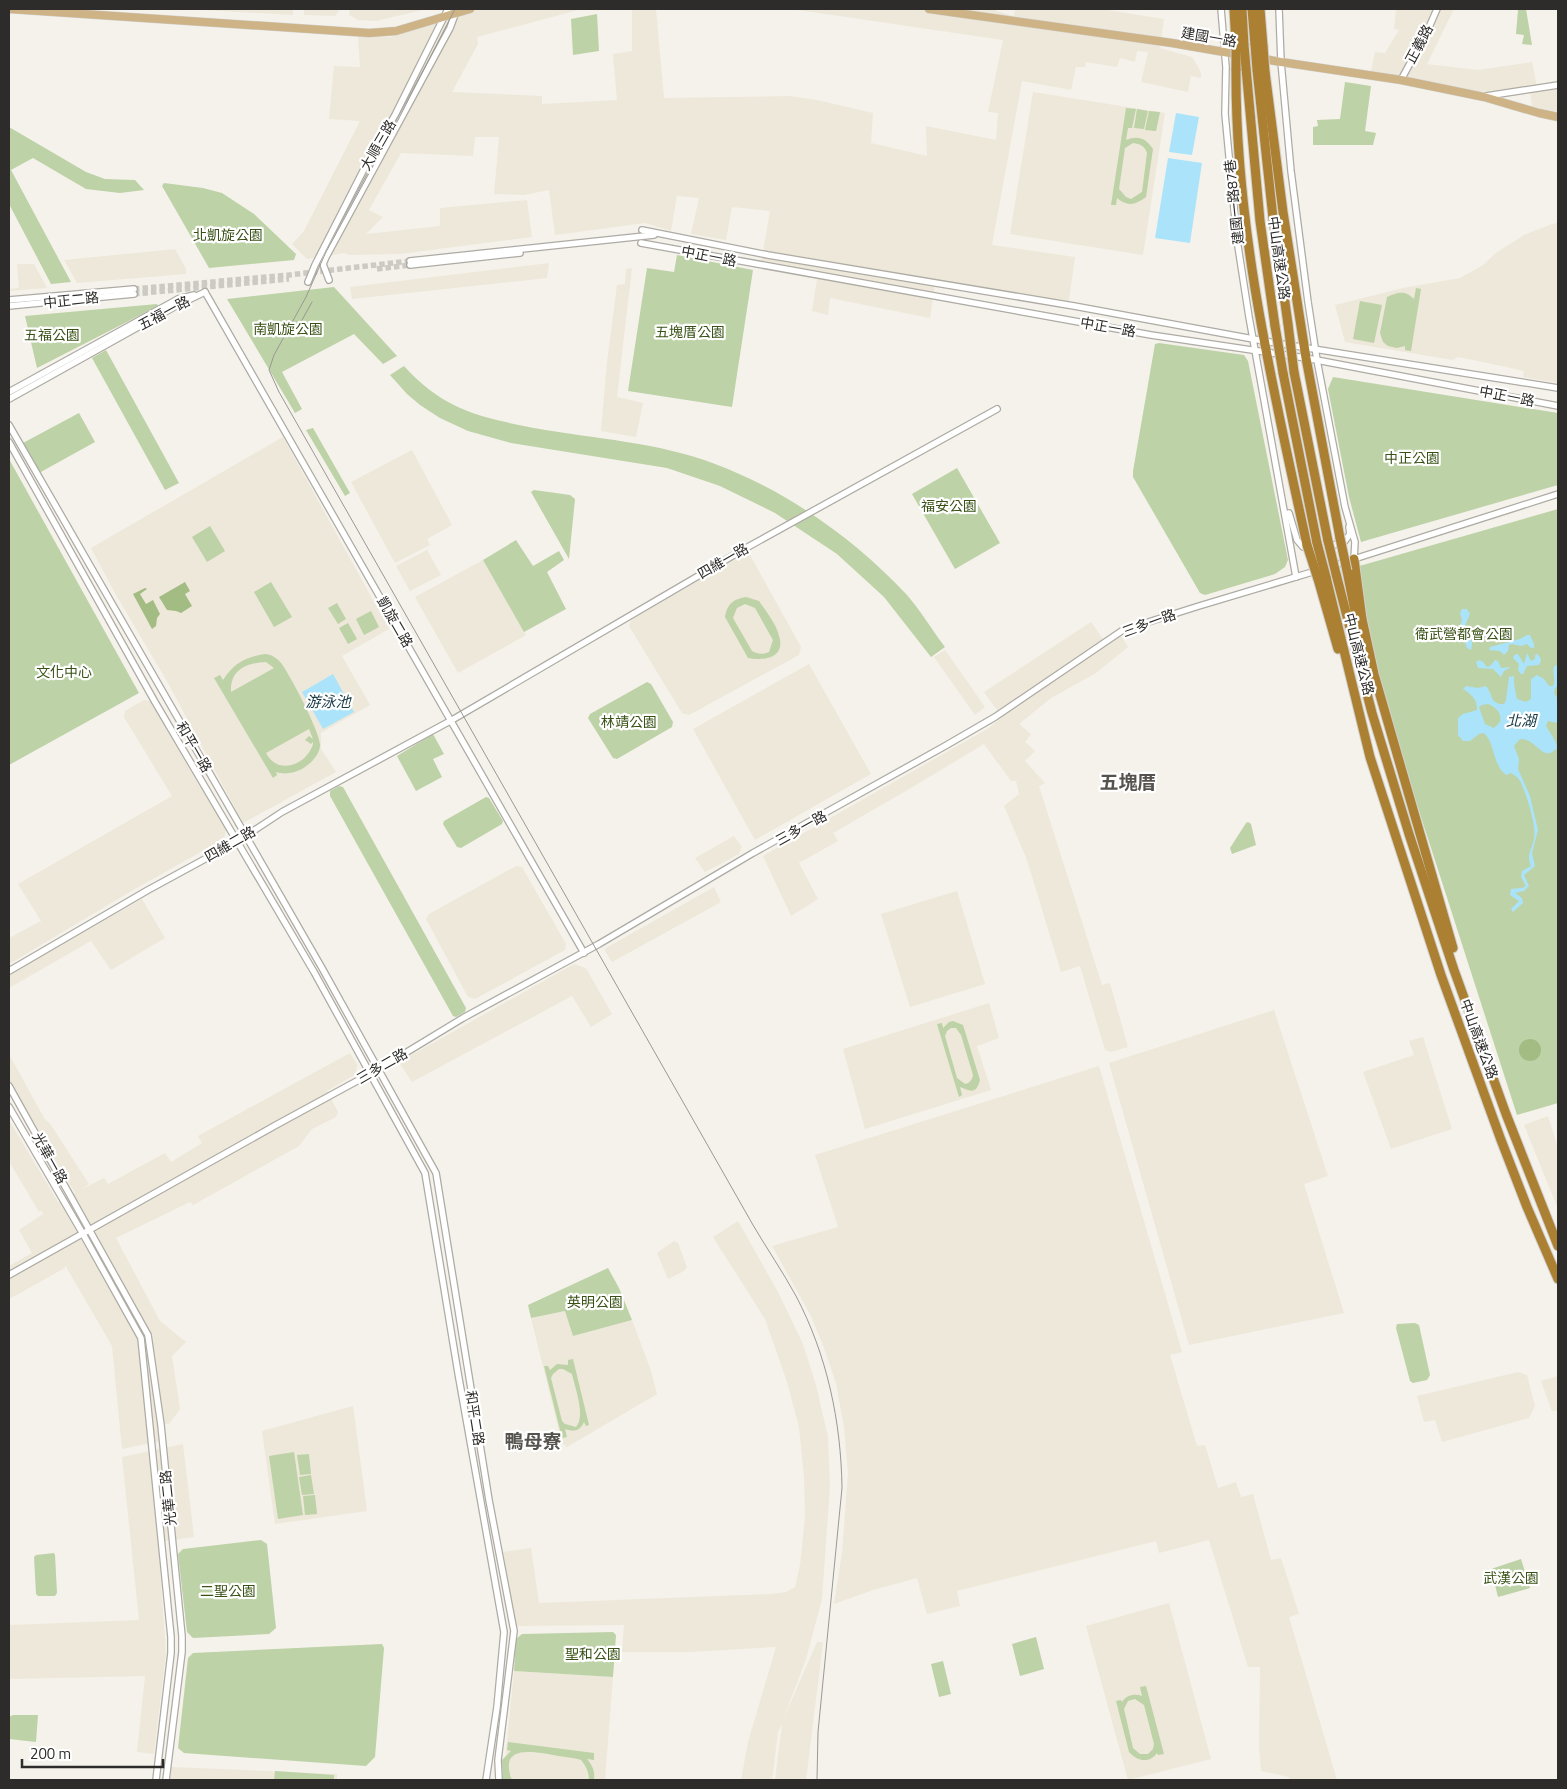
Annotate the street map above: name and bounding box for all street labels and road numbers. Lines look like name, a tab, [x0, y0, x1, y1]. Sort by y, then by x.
street label: 正義路	[1399, 20, 1438, 67]
street label: 建國一路	[1180, 21, 1238, 52]
street label: 大順三路	[354, 115, 401, 174]
street label: 建國一路87巷	[1219, 158, 1248, 246]
street label: 中山高速公路	[1263, 215, 1296, 301]
street label: 中正一路	[680, 240, 739, 271]
street label: 中正二路	[42, 286, 100, 313]
street label: 五福一路	[134, 290, 193, 335]
street label: 中正一路	[1079, 311, 1137, 342]
street label: 中正一路	[1478, 380, 1537, 411]
street label: 四維一路	[693, 537, 752, 584]
street label: 凱旋二路	[372, 592, 419, 651]
street label: 三多一路	[1119, 603, 1179, 642]
street label: 中山高速公路	[1339, 611, 1380, 697]
street label: 和平一路	[171, 717, 218, 776]
street label: 三多一路	[771, 805, 830, 850]
street label: 四維二路	[200, 820, 259, 867]
street label: 中山高速公路	[1455, 996, 1504, 1082]
street label: 三多二路	[352, 1042, 411, 1089]
street label: 光華一路	[28, 1128, 73, 1187]
street label: 和平二路	[461, 1389, 490, 1447]
street label: 光華二路	[154, 1469, 181, 1527]

